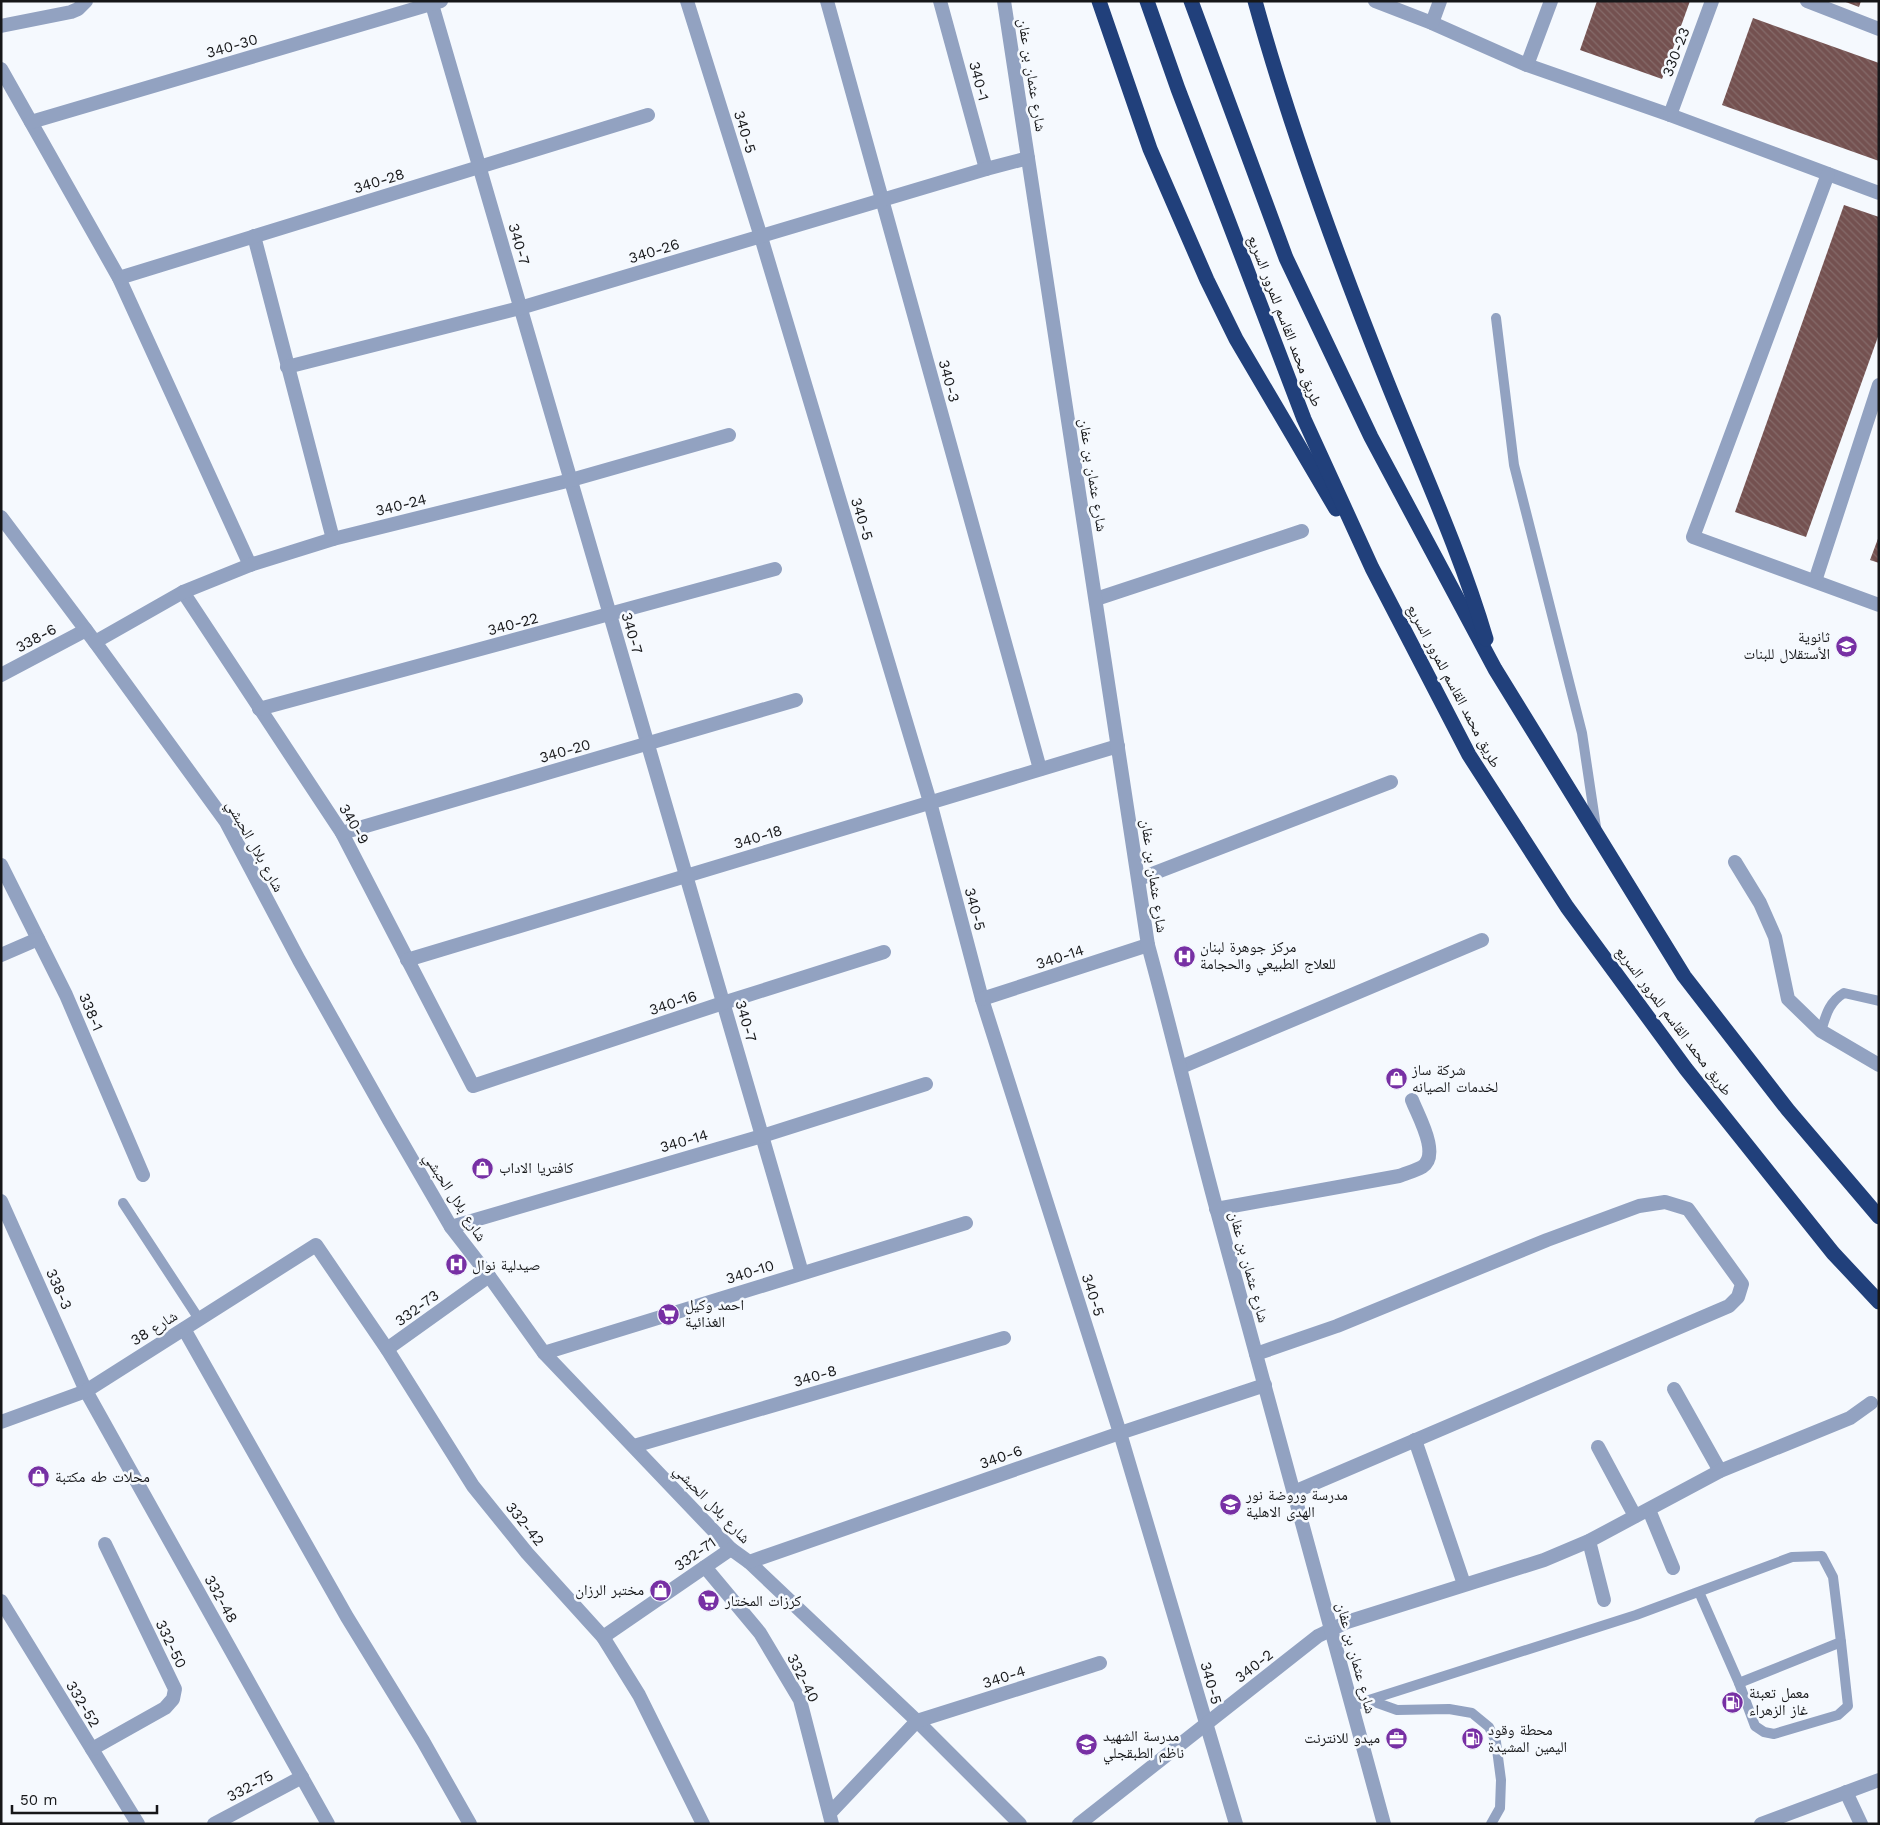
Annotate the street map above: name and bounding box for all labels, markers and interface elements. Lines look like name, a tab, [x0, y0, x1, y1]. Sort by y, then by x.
street label: شارع عثمان بن عفان	[1013, 17, 1050, 133]
street label: 330-23	[1658, 25, 1694, 79]
street label: 340-30	[204, 30, 260, 62]
street label: 340-1	[965, 59, 993, 103]
street label: 340-5	[730, 109, 760, 155]
street label: 340-28	[351, 165, 407, 197]
street label: 340-7	[505, 221, 533, 267]
street label: طريق محمد القاسم للمرور السريع	[1243, 233, 1326, 410]
street label: 340-26	[626, 235, 682, 267]
street label: 340-3	[935, 358, 963, 404]
street label: شارع عثمان بن عفان	[1074, 417, 1111, 533]
street label: 340-24	[374, 490, 428, 520]
street label: 340-5	[847, 496, 877, 542]
street label: طريق محمد القاسم للمرور السريع	[1402, 601, 1505, 771]
street label: 340-22	[486, 609, 540, 639]
street label: 340-7	[618, 610, 646, 656]
street label: 338-6	[13, 620, 59, 656]
place label: ثانوية الأستقلال للبنات	[1743, 628, 1830, 664]
school or university icon: ثانوية الأستقلال للبنات	[1834, 634, 1858, 658]
street label: 340-20	[537, 735, 593, 767]
street label: شارع بلال الحبشي	[220, 797, 288, 897]
street label: 340-9	[335, 801, 373, 847]
street label: شارع عثمان بن عفان	[1136, 818, 1171, 934]
street label: 340-18	[732, 821, 784, 853]
street label: 340-5	[961, 886, 989, 932]
place label: مركز جوهرة لبنان للعلاج الطبيعي والحجامة	[1200, 938, 1336, 976]
street label: 340-14	[1034, 941, 1086, 973]
street label: طريق محمد القاسم للمرور السريع	[1611, 943, 1736, 1100]
hospital icon: مركز جوهرة لبنان للعلاج الطبيعي والحجامة	[1172, 944, 1196, 968]
street label: 340-16	[647, 987, 699, 1019]
street label: 338-1	[75, 990, 107, 1034]
street label: 340-7	[732, 998, 760, 1044]
place label: شركة ساز لخدمات الصيانه	[1411, 1061, 1498, 1096]
shop icon: شركة ساز لخدمات الصيانه	[1384, 1067, 1408, 1091]
street label: 340-14	[658, 1126, 710, 1156]
street label: شارع بلال الحبشي	[417, 1149, 490, 1246]
shop icon: كافتريا الاداب	[471, 1156, 495, 1180]
place label: كافتريا الاداب	[499, 1159, 574, 1177]
street label: شارع عثمان بن عفان	[1225, 1209, 1273, 1325]
hospital icon: صيدلية نوال	[444, 1253, 468, 1277]
place label: صيدلية نوال	[472, 1256, 540, 1275]
street label: 340-10	[724, 1256, 776, 1288]
street label: 338-3	[42, 1266, 76, 1312]
street label: 340-5	[1078, 1271, 1108, 1319]
street label: 332-73	[392, 1286, 442, 1330]
place label: احمد وكيل الغذائية	[685, 1296, 744, 1331]
supermarket icon: احمد وكيل الغذائية	[657, 1302, 681, 1326]
street label: شارع 38	[127, 1307, 181, 1350]
street label: 340-8	[791, 1361, 839, 1391]
street label: 340-6	[977, 1441, 1025, 1473]
street label: شارع بلال الحبشي	[668, 1461, 754, 1549]
shop icon: محلات طه مكتبة	[27, 1465, 51, 1489]
place label: محلات طه مكتبة	[55, 1468, 150, 1486]
place label: مدرسة وروضة نور الهدى الاهلية	[1245, 1486, 1348, 1522]
school or university icon: مدرسة وروضة نور الهدى الاهلية	[1218, 1492, 1242, 1516]
street label: 332-42	[502, 1498, 548, 1550]
street label: 332-71	[671, 1533, 719, 1575]
street label: 332-48	[201, 1572, 241, 1626]
shop icon: مختبر الرزان	[648, 1578, 672, 1602]
place label: مختبر الرزان	[575, 1581, 644, 1600]
supermarket icon: كرزات المختار	[697, 1589, 721, 1613]
place label: كرزات المختار	[724, 1592, 801, 1610]
street label: شارع عثمان بن عفان	[1332, 1600, 1380, 1716]
street label: 332-50	[152, 1617, 190, 1671]
street label: 340-2	[1231, 1646, 1277, 1686]
street label: 332-40	[783, 1651, 823, 1705]
street label: 340-5	[1196, 1660, 1226, 1706]
street label: 340-4	[980, 1662, 1028, 1692]
street label: 332-52	[62, 1677, 104, 1731]
place label: معمل تعبئة غاز الزهراء	[1749, 1684, 1809, 1719]
fuel station icon: معمل تعبئة غاز الزهراء	[1721, 1690, 1745, 1714]
place label: محطة وقود اليمين المشيدة	[1488, 1721, 1567, 1757]
office icon: ميدو للانترنت	[1384, 1726, 1408, 1750]
place label: مدرسة الشهيد ناظم الطبقجلي	[1103, 1727, 1184, 1765]
fuel station icon: محطة وقود اليمين المشيدة	[1460, 1727, 1484, 1751]
place label: ميدو للانترنت	[1304, 1729, 1380, 1747]
school or university icon: مدرسة الشهيد ناظم الطبقجلي	[1075, 1733, 1099, 1757]
street label: 332-75	[224, 1766, 276, 1806]
scale bar	[12, 1782, 158, 1814]
text: 50 m	[20, 1791, 57, 1809]

